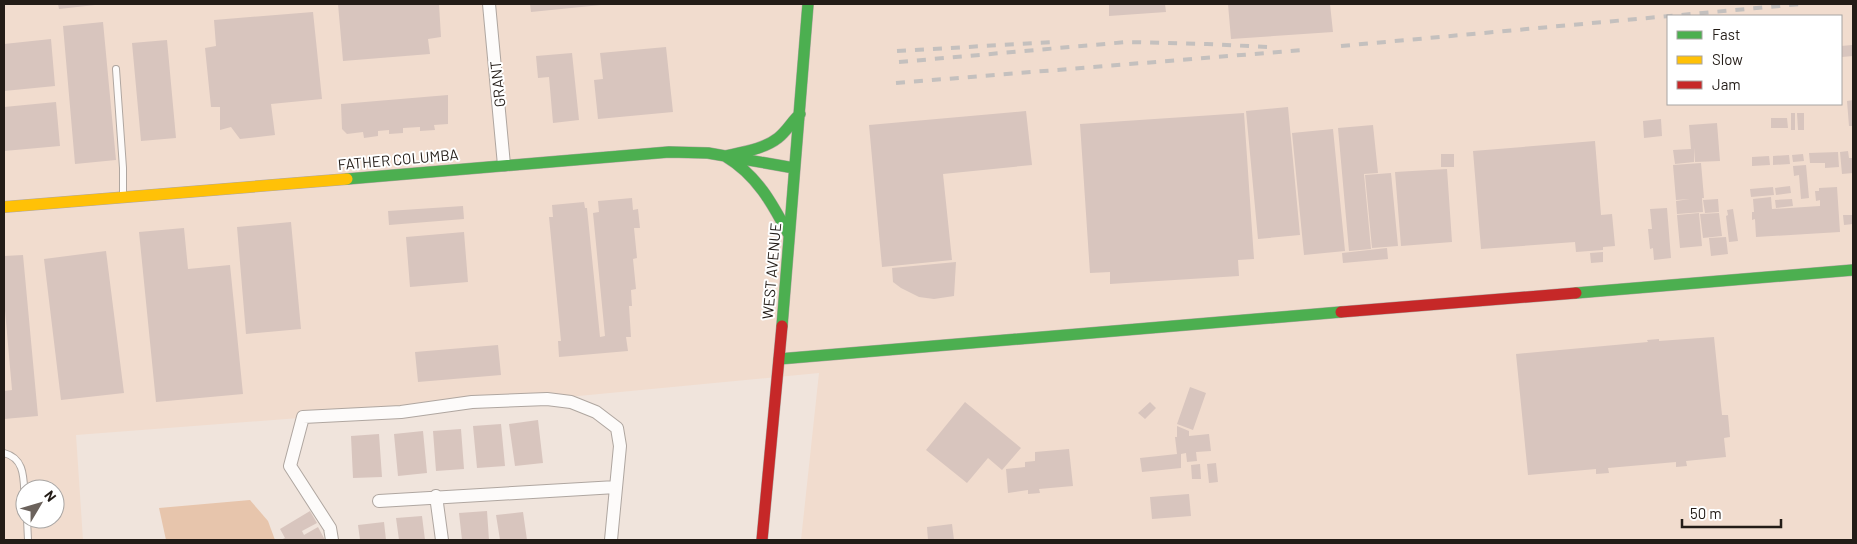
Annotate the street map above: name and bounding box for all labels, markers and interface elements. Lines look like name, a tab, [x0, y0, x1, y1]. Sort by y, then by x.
legend	[1667, 15, 1842, 105]
text: Fast	[1712, 25, 1740, 43]
text: Slow	[1712, 50, 1743, 68]
street label: GRANT	[486, 60, 508, 108]
text: Jam	[1712, 75, 1741, 93]
street label: FATHER COLUMBA	[337, 145, 459, 173]
street label: WEST AVENUE	[758, 222, 784, 320]
north arrow	[15, 479, 65, 529]
text: N	[41, 487, 60, 505]
scale bar	[1682, 496, 1781, 528]
text: 50 m	[1690, 504, 1722, 522]

